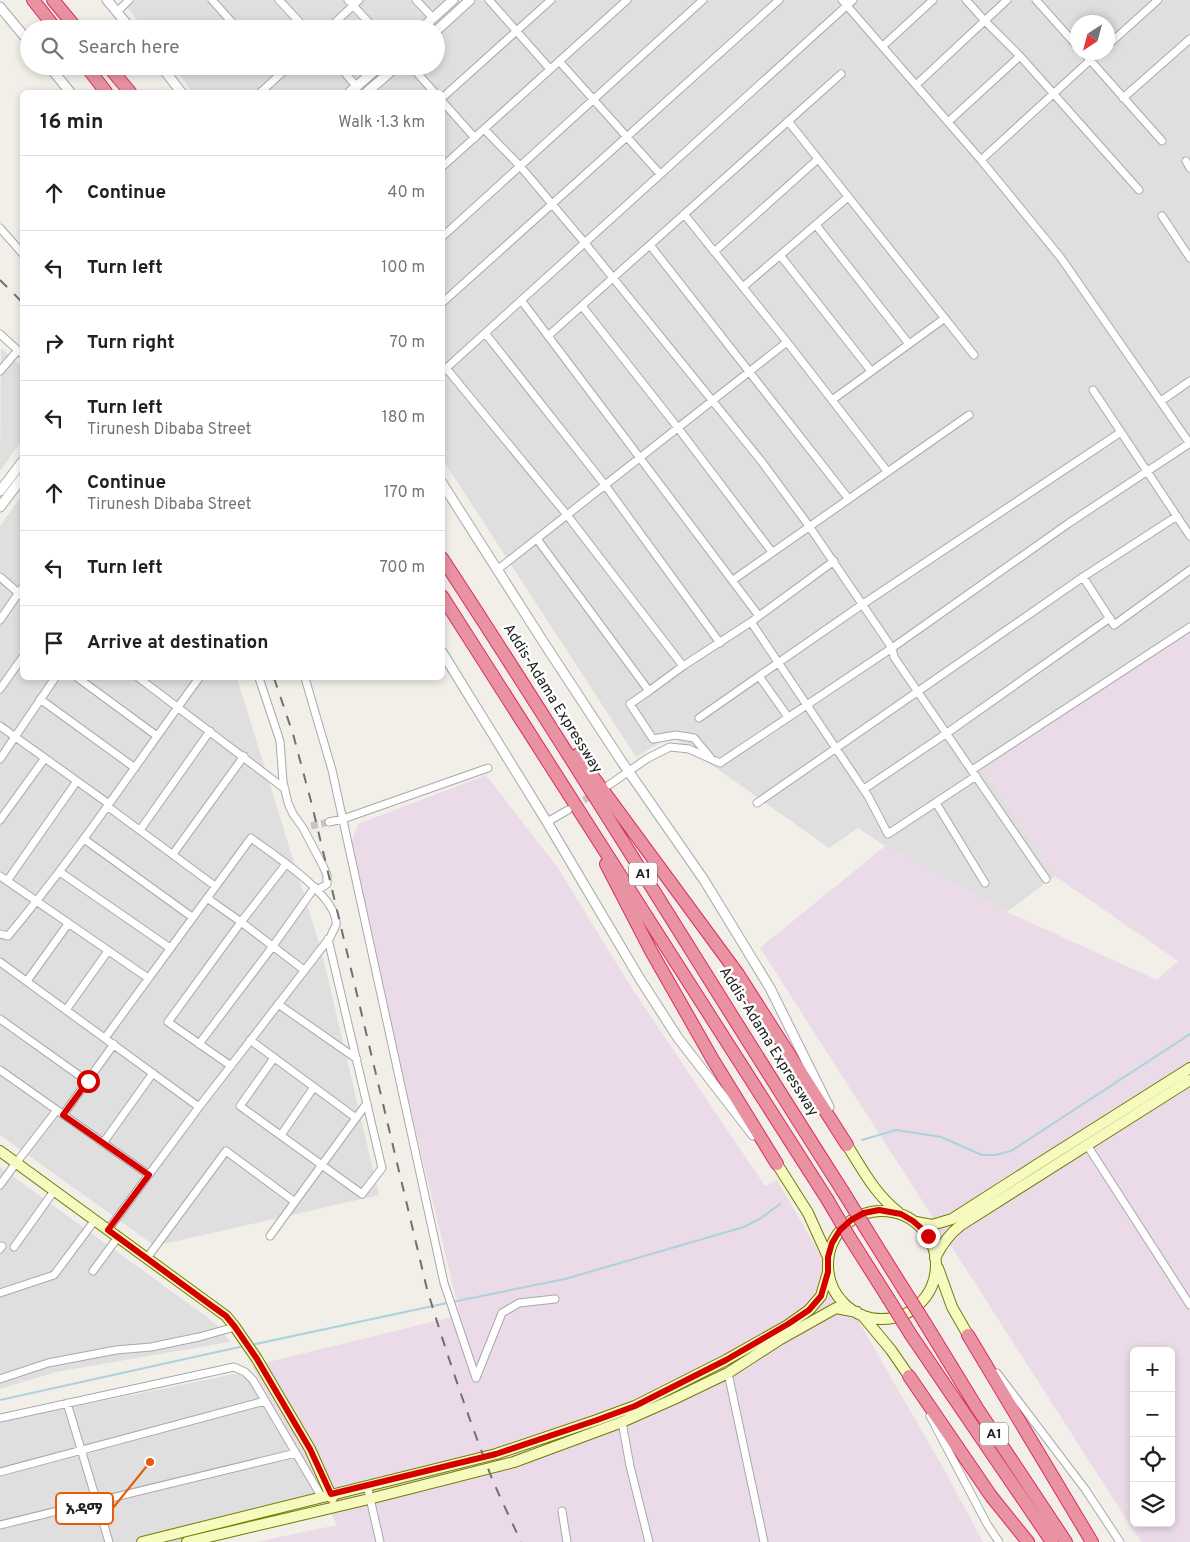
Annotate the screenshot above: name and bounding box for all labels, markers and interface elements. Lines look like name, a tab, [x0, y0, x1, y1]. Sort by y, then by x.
north arrow	[1070, 15, 1115, 60]
search box	[20, 20, 445, 75]
icon: search	[38, 34, 66, 62]
text: Search here	[78, 36, 180, 60]
text: 16 min	[40, 109, 103, 136]
text: Walk · 1.3 km	[338, 113, 425, 133]
icon: ahead	[40, 179, 68, 207]
text: Continue	[87, 181, 166, 205]
text: 40 m	[387, 183, 425, 203]
icon: left	[40, 254, 68, 282]
text: Turn left	[87, 256, 163, 280]
text: 100 m	[381, 258, 425, 278]
icon: right	[40, 329, 68, 357]
text: Turn right	[87, 331, 175, 355]
text: 70 m	[390, 333, 425, 353]
text: Turn left	[87, 396, 163, 420]
icon: left	[40, 404, 68, 432]
text: 180 m	[382, 408, 425, 428]
text: Tirunesh Dibaba Street	[87, 420, 252, 440]
text: Continue	[87, 471, 166, 495]
icon: ahead	[40, 479, 68, 507]
text: 170 m	[384, 483, 425, 503]
text: Tirunesh Dibaba Street	[87, 495, 252, 515]
icon: left	[40, 554, 68, 582]
text: Turn left	[87, 556, 163, 580]
text: 700 m	[379, 558, 425, 578]
street label: Addis-Adama Expressway	[498, 621, 606, 778]
icon: arrive	[40, 629, 68, 657]
text: Arrive at destination	[87, 631, 268, 655]
road number: A1	[629, 862, 657, 886]
street label: Addis-Adama Expressway	[714, 964, 822, 1121]
route start	[77, 1070, 100, 1093]
route end	[917, 1225, 940, 1248]
map controls	[1130, 1347, 1175, 1527]
button: +	[1130, 1347, 1175, 1392]
button: −	[1130, 1392, 1175, 1437]
road number: A1	[980, 1422, 1008, 1446]
button: locate	[1130, 1437, 1175, 1482]
button: layers	[1130, 1482, 1175, 1527]
callout: አዳማ	[56, 1493, 113, 1524]
text: አዳማ	[65, 1500, 103, 1520]

